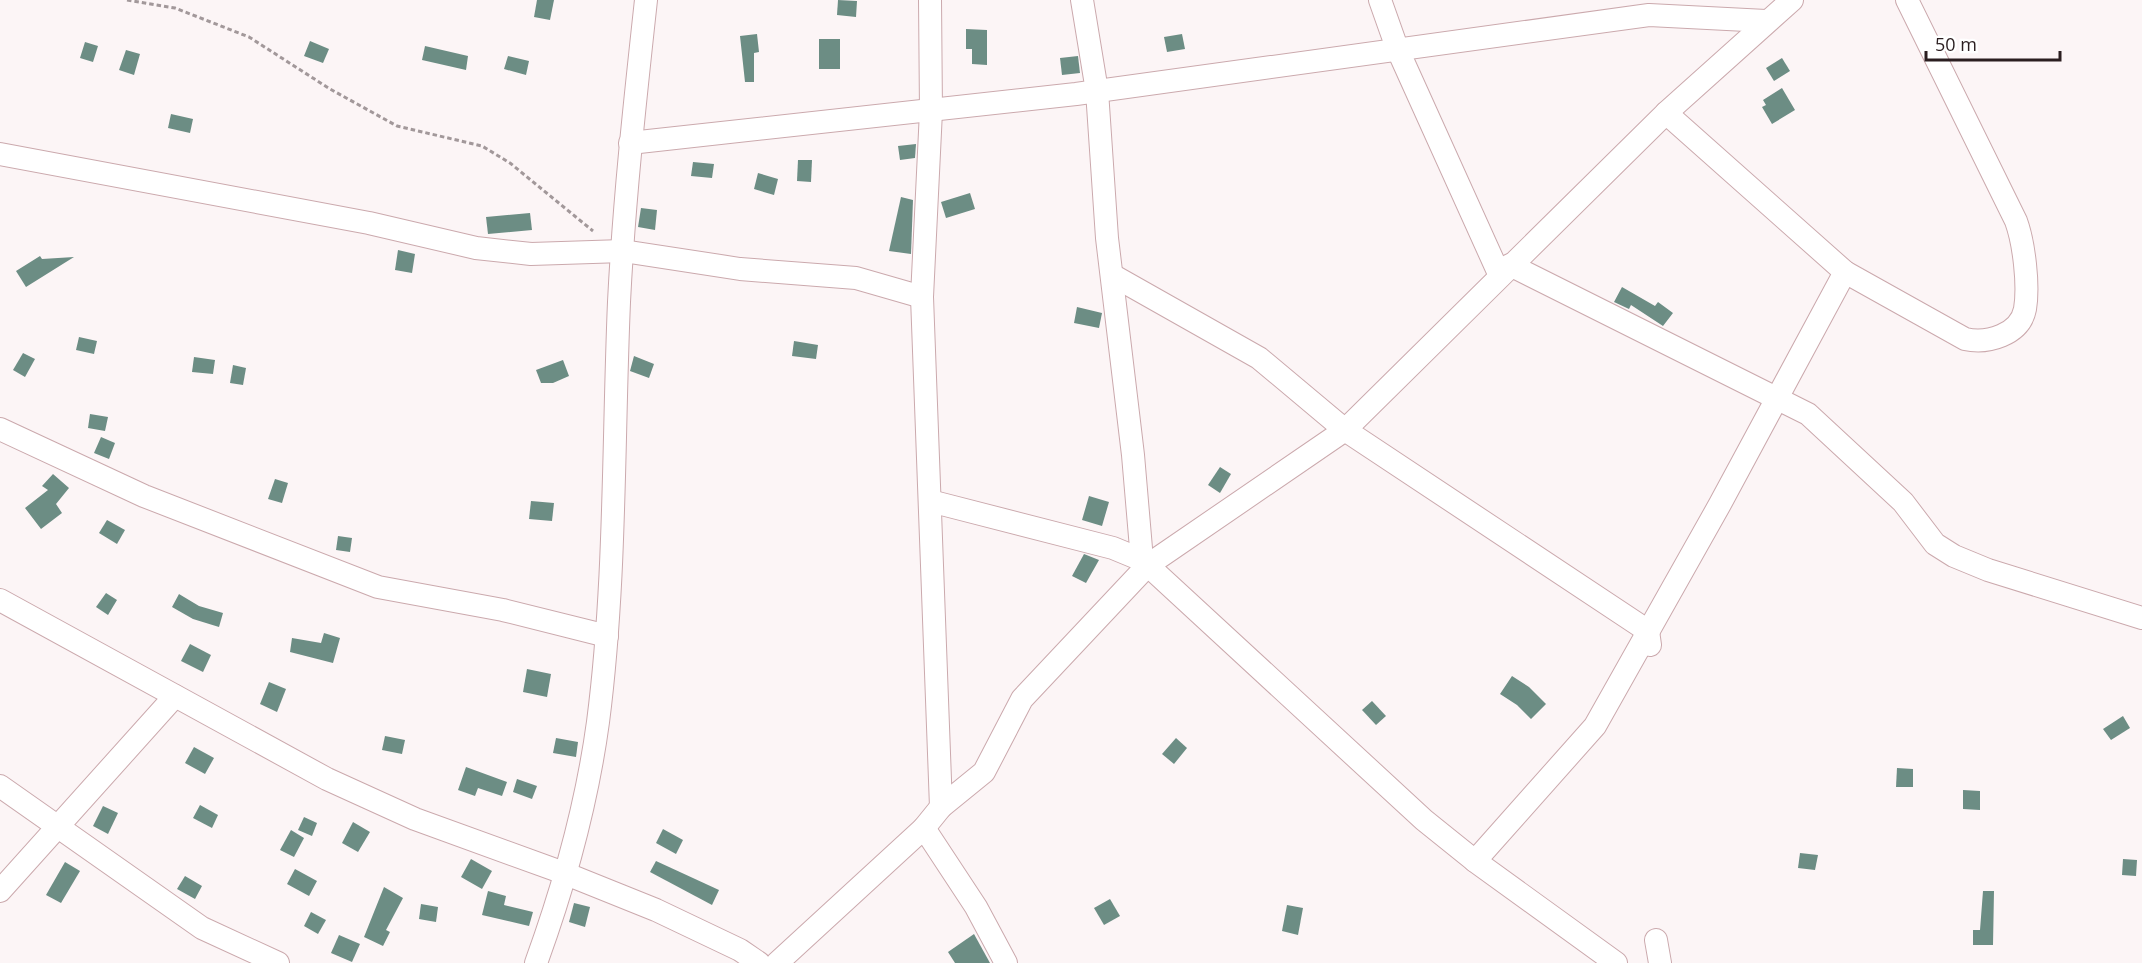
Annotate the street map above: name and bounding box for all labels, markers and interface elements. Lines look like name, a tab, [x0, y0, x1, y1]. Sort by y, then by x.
scale bar	[1926, 24, 2060, 62]
text: 50 m	[1935, 32, 1977, 56]

